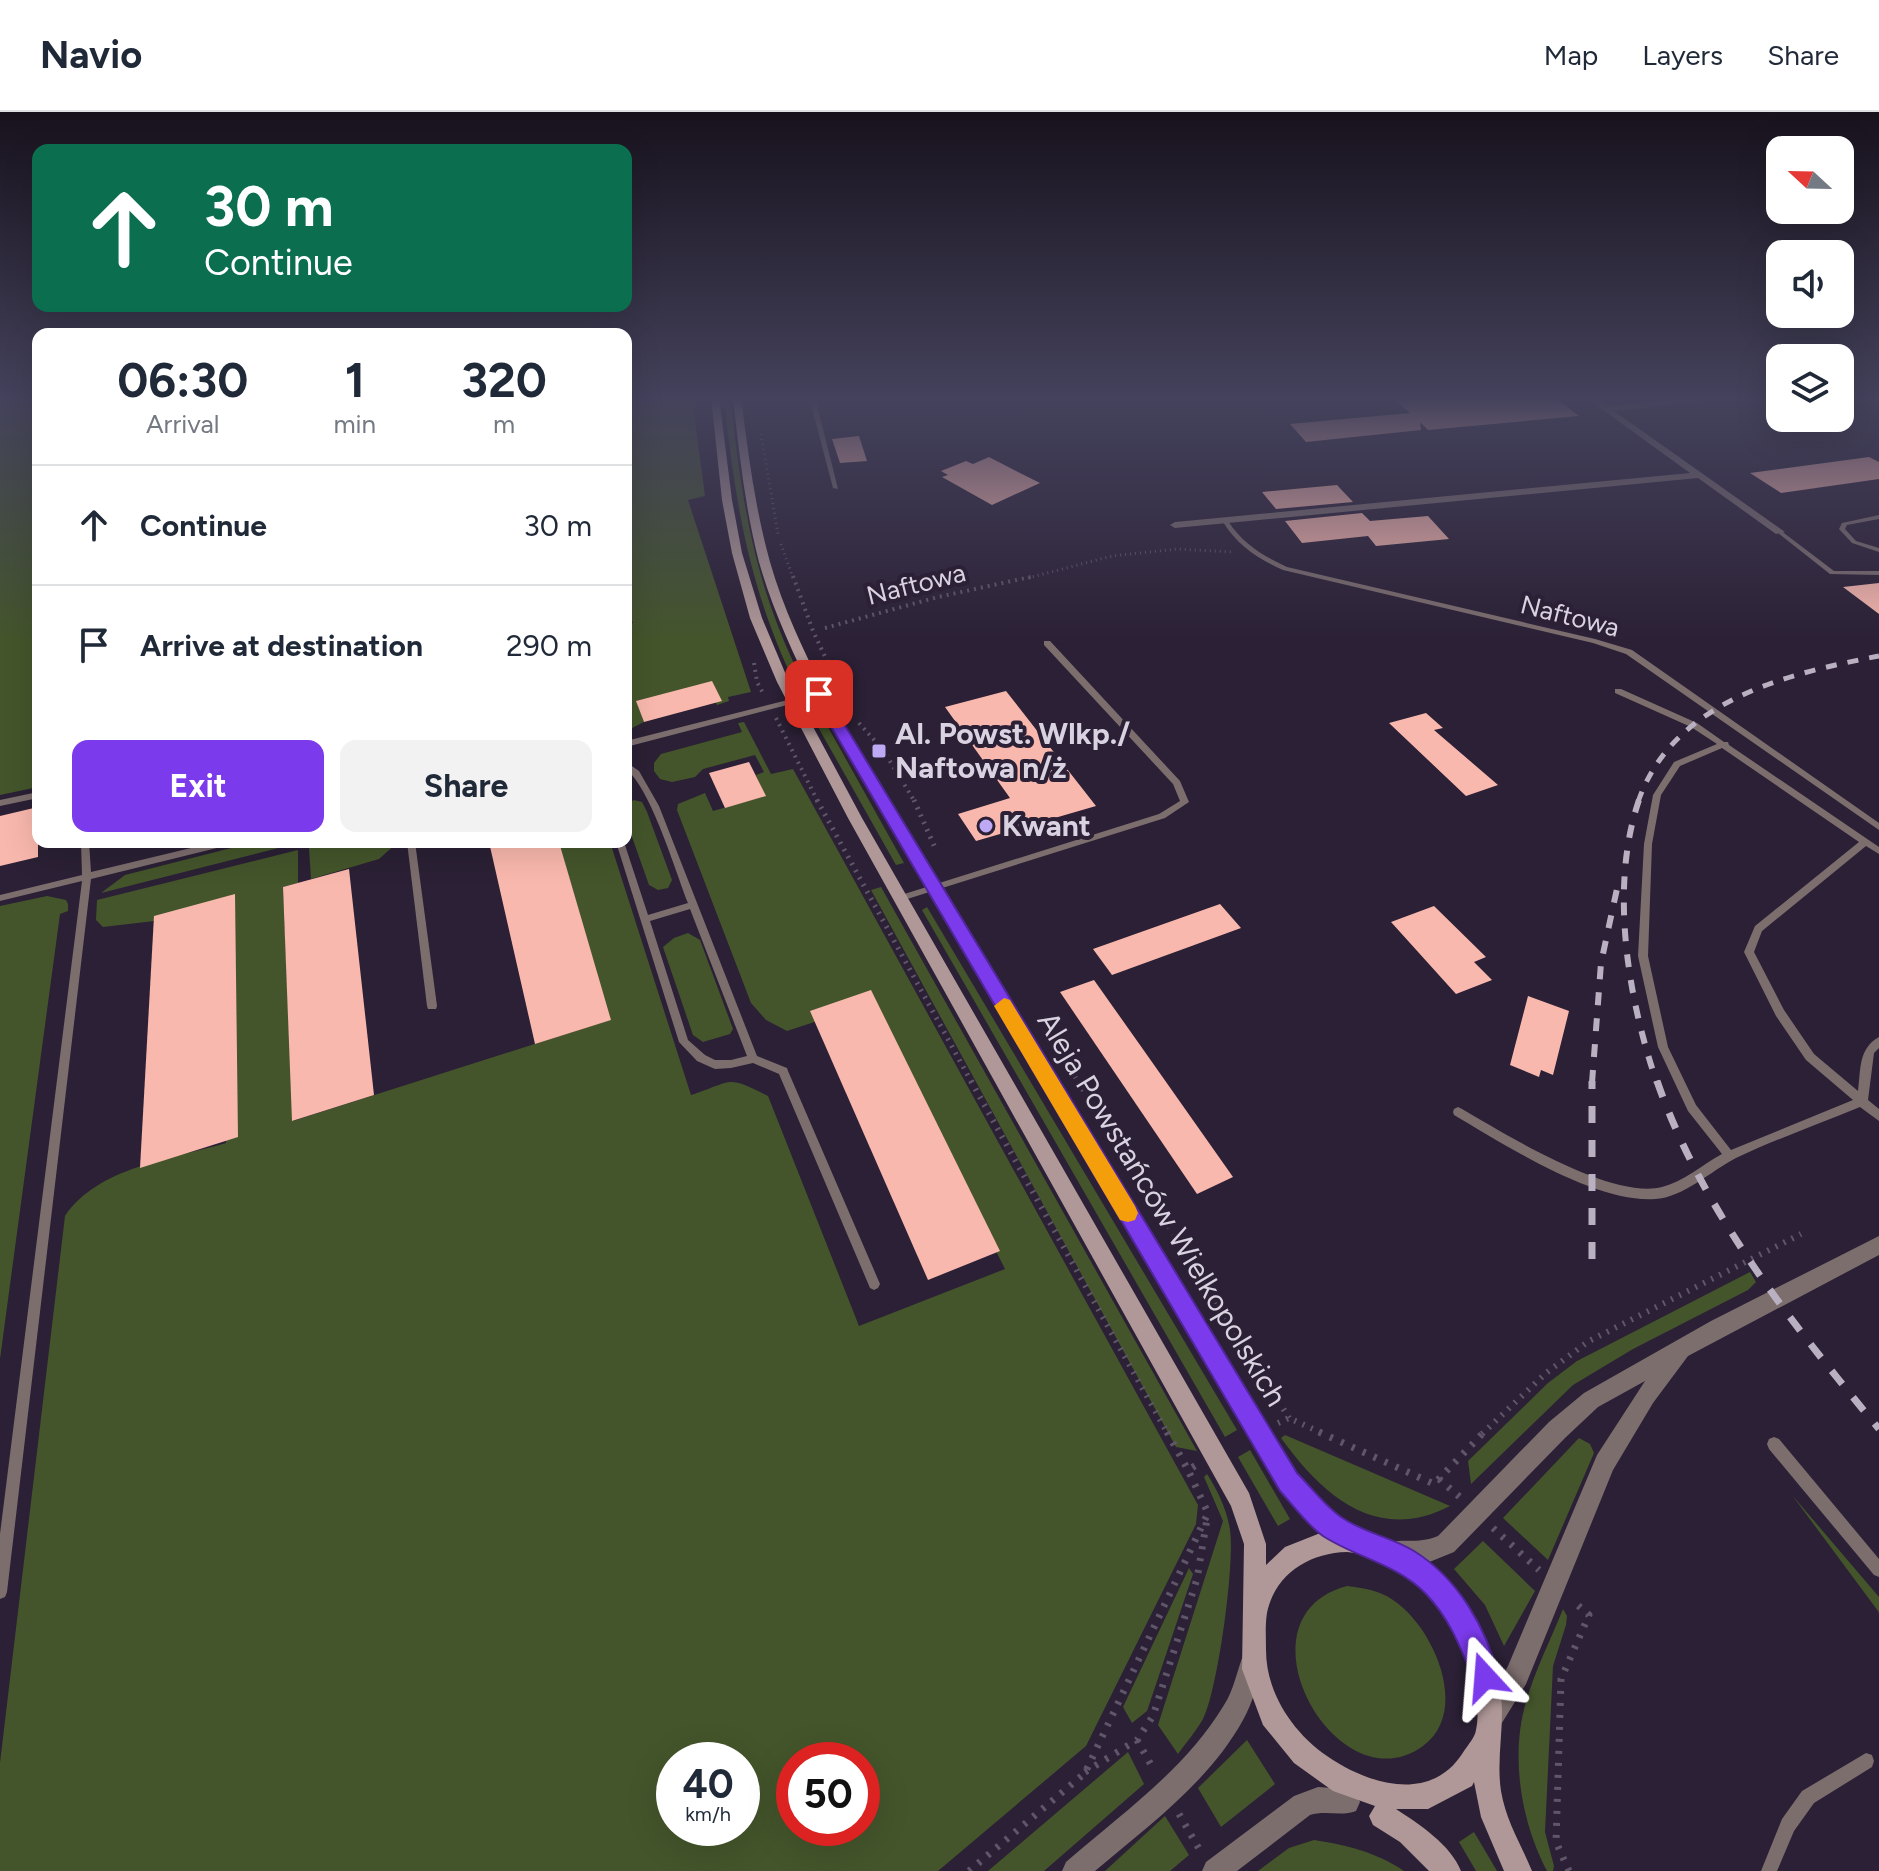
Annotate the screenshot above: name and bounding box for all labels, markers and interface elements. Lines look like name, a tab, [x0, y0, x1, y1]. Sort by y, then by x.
text: Navio	[40, 32, 142, 78]
text: Map	[1544, 38, 1598, 72]
text: Layers	[1642, 38, 1723, 72]
text: Share	[1767, 38, 1839, 72]
north arrow	[1766, 136, 1854, 224]
map controls	[1766, 136, 1854, 432]
text: 30 m	[204, 173, 334, 240]
icon: ahead	[72, 176, 176, 280]
button: sound	[1766, 240, 1854, 328]
text: Continue	[204, 241, 353, 284]
button: layers	[1766, 344, 1854, 432]
text: 06:30	[117, 351, 248, 409]
text: 1	[345, 351, 365, 409]
text: 320	[461, 351, 547, 409]
text: Arrival	[146, 408, 219, 440]
text: min	[333, 408, 376, 440]
text: m	[493, 408, 515, 440]
icon: ahead	[72, 503, 116, 547]
text: Continue	[140, 507, 267, 544]
text: 30 m	[524, 507, 592, 544]
street label: Naftowa	[863, 556, 969, 612]
street label: Naftowa	[1517, 588, 1623, 644]
icon: arrive	[72, 623, 116, 667]
text: Arrive at destination	[140, 627, 423, 664]
text: 290 m	[506, 627, 592, 664]
pin	[785, 660, 853, 728]
icon: arrive	[797, 672, 841, 716]
place label: Al. Powst. Wlkp./ Naftowa n/ż	[895, 715, 1130, 786]
button: Exit	[72, 740, 324, 832]
button: Share	[340, 740, 592, 832]
marker: Al. Powst. Wlkp./ Naftowa n/ż	[870, 742, 888, 760]
place label: Kwant	[1002, 807, 1091, 844]
marker: Kwant	[977, 817, 995, 835]
street label: Aleja Powstańców Wielkopolskich	[1030, 1005, 1295, 1413]
position arrow	[1443, 1635, 1527, 1719]
speed limit sign: 50	[776, 1742, 880, 1846]
text: 40	[682, 1760, 734, 1808]
text: km/h	[685, 1802, 731, 1826]

